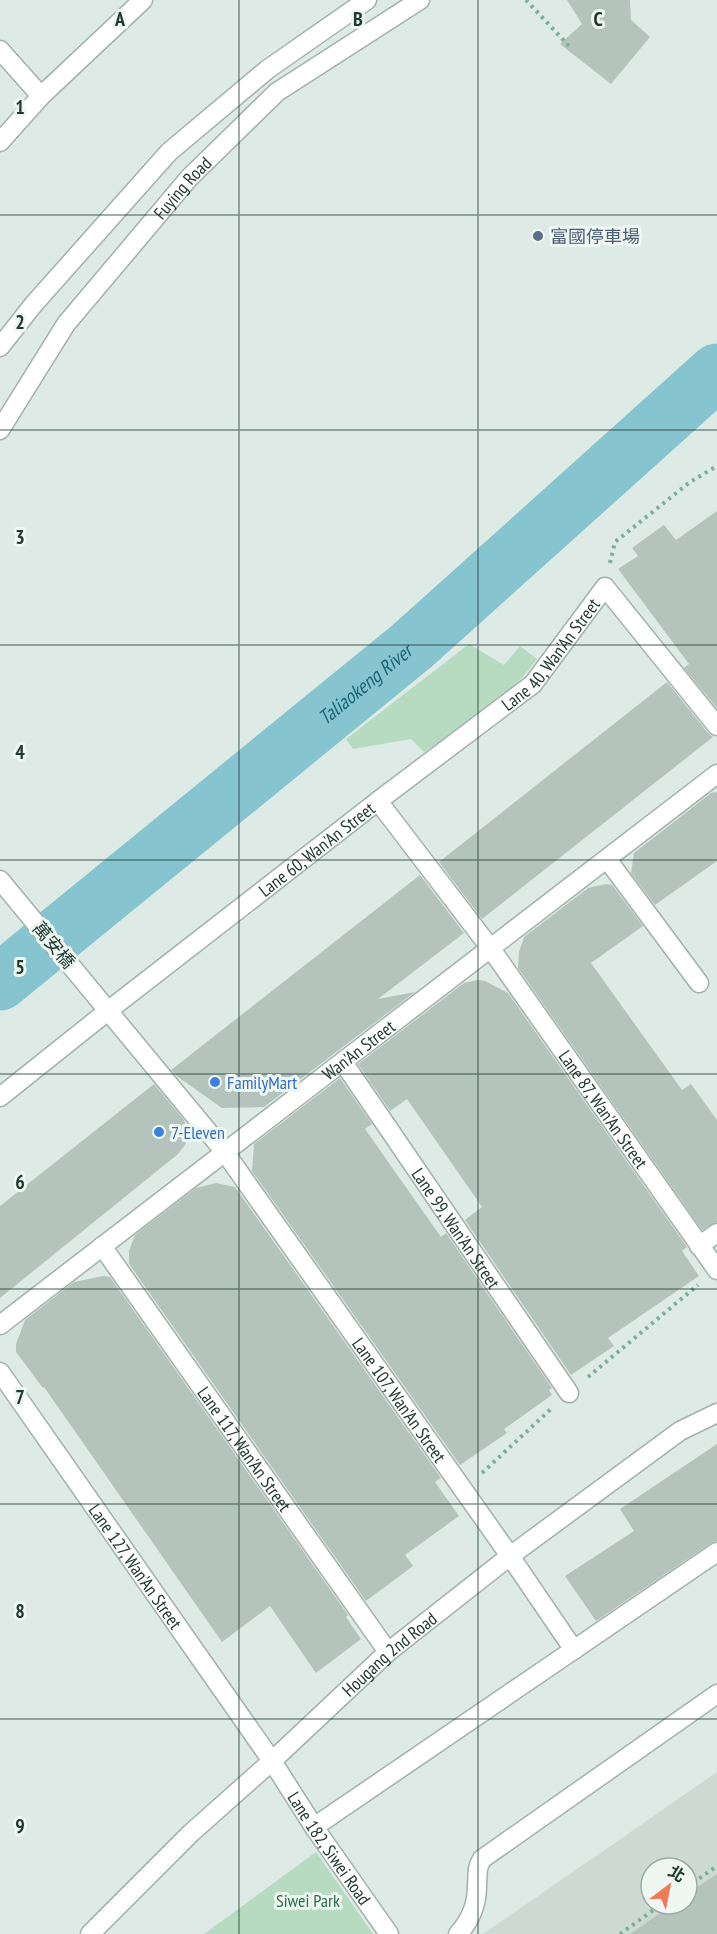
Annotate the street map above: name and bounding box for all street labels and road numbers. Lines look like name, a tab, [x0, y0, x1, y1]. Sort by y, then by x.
street label: Fuying Road	[148, 151, 216, 224]
street label: Lane 40, Wan'An Street	[497, 593, 604, 715]
street label: Lane 60, Wan'An Street	[254, 797, 379, 901]
street label: 萬安橋	[28, 917, 80, 973]
street label: Wan'An Street	[317, 1014, 399, 1085]
street label: Lane 87, Wan'An Street	[554, 1045, 653, 1173]
street label: Lane 99, Wan'An Street	[407, 1163, 506, 1293]
street label: Lane 107, Wan'An Street	[348, 1333, 452, 1467]
street label: Lane 117, Wan'An Street	[193, 1382, 297, 1516]
street label: Lane 127, Wan'An Street	[84, 1499, 188, 1633]
street label: Hougang 2nd Road	[337, 1607, 441, 1701]
street label: Lane 182, Siwei Road	[283, 1787, 376, 1909]

